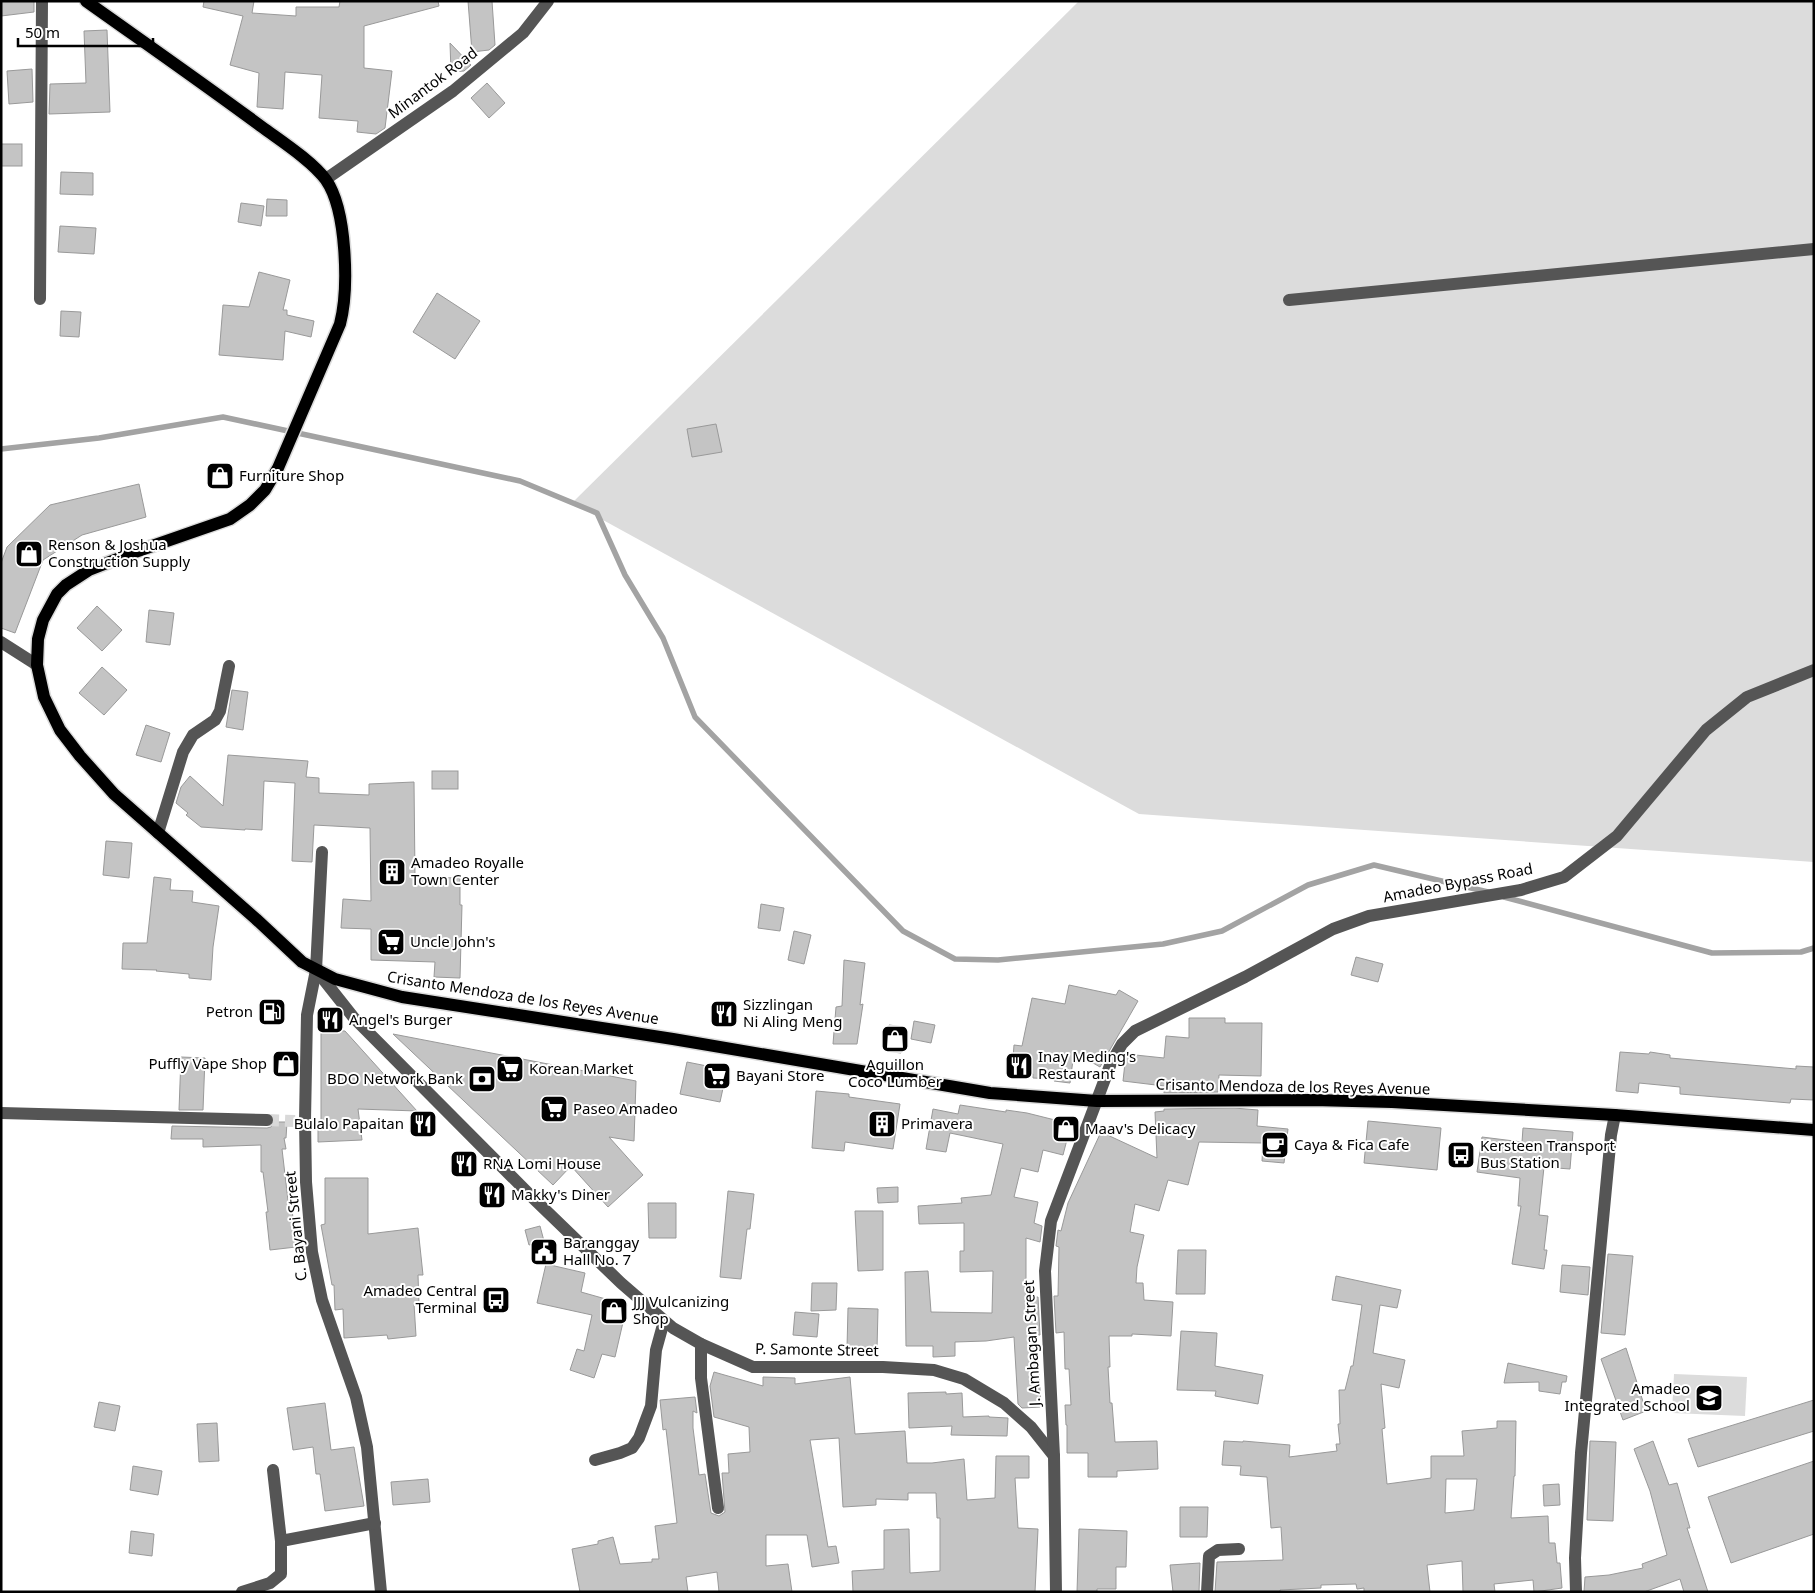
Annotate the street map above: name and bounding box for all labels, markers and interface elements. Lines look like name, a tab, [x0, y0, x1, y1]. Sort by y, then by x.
scale bar	[18, 15, 152, 47]
text: 50 m	[25, 22, 60, 42]
street label: Minantok Road	[384, 42, 481, 122]
shop icon: Furniture Shop	[205, 461, 235, 491]
place label: Furniture Shop	[239, 465, 344, 485]
place label: Renson & Joshua Construction Supply	[48, 534, 190, 571]
shop icon: Renson & Joshua Construction Supply	[14, 539, 44, 569]
place label: Amadeo Royalle Town Center	[411, 852, 524, 889]
building icon: Amadeo Royalle Town Center	[377, 857, 407, 887]
street label: Amadeo Bypass Road	[1381, 858, 1534, 906]
supermarket icon: Uncle John's	[376, 927, 406, 957]
place label: Uncle John's	[410, 931, 495, 951]
street label: Crisanto Mendoza de los Reyes Avenue	[386, 966, 660, 1028]
place label: Sizzlingan Ni Aling Meng	[743, 994, 842, 1031]
fuel station icon: Petron	[257, 997, 287, 1027]
restaurant icon: Sizzlingan Ni Aling Meng	[709, 999, 739, 1029]
place label: Petron	[206, 1001, 253, 1021]
restaurant icon: Angel's Burger	[315, 1005, 345, 1035]
place label: Angel's Burger	[349, 1009, 452, 1029]
shop icon: Aguillon Coco Lumber	[880, 1024, 910, 1054]
place label: Inay Meding's Restaurant	[1038, 1046, 1136, 1083]
shop icon: Puffly Vape Shop	[271, 1049, 301, 1079]
restaurant icon: Inay Meding's Restaurant	[1004, 1051, 1034, 1081]
place label: Puffly Vape Shop	[148, 1053, 267, 1073]
supermarket icon: Korean Market	[495, 1054, 525, 1084]
place label: Aguillon Coco Lumber	[848, 1054, 942, 1091]
place label: Korean Market	[529, 1058, 634, 1078]
supermarket icon: Bayani Store	[702, 1061, 732, 1091]
bank icon: BDO Network Bank	[467, 1064, 497, 1094]
place label: Bayani Store	[736, 1065, 824, 1085]
place label: BDO Network Bank	[327, 1068, 463, 1088]
street label: Crisanto Mendoza de los Reyes Avenue	[1156, 1074, 1430, 1098]
supermarket icon: Paseo Amadeo	[539, 1094, 569, 1124]
place label: Paseo Amadeo	[573, 1098, 678, 1118]
restaurant icon: Bulalo Papaitan	[408, 1109, 438, 1139]
building icon: Primavera	[867, 1109, 897, 1139]
place label: Bulalo Papaitan	[294, 1113, 404, 1133]
place label: Primavera	[901, 1113, 973, 1133]
shop icon: Maav's Delicacy	[1051, 1114, 1081, 1144]
place label: Maav's Delicacy	[1085, 1118, 1196, 1138]
cafe icon: Caya & Fica Cafe	[1260, 1130, 1290, 1160]
place label: Caya & Fica Cafe	[1294, 1134, 1409, 1154]
place label: Kersteen Transport Bus Station	[1480, 1135, 1615, 1172]
bus stop icon: Kersteen Transport Bus Station	[1446, 1140, 1476, 1170]
restaurant icon: RNA Lomi House	[449, 1149, 479, 1179]
place label: RNA Lomi House	[483, 1153, 601, 1173]
street label: C. Bayani Street	[279, 1170, 311, 1282]
restaurant icon: Makky's Diner	[477, 1180, 507, 1210]
place label: Makky's Diner	[511, 1184, 610, 1204]
place label: Baranggay Hall No. 7	[563, 1232, 640, 1269]
public building icon: Baranggay Hall No. 7	[529, 1237, 559, 1267]
street label: J. Ambagan Street	[1018, 1279, 1044, 1408]
place label: Amadeo Central Terminal	[364, 1280, 477, 1317]
bus stop icon: Amadeo Central Terminal	[481, 1285, 511, 1315]
place label: JJJ Vulcanizing Shop	[631, 1291, 729, 1328]
shop icon: JJJ Vulcanizing Shop	[599, 1296, 629, 1326]
street label: P. Samonte Street	[755, 1338, 880, 1360]
place label: Amadeo Integrated School	[1565, 1378, 1690, 1415]
school or university icon: Amadeo Integrated School	[1694, 1383, 1724, 1413]

